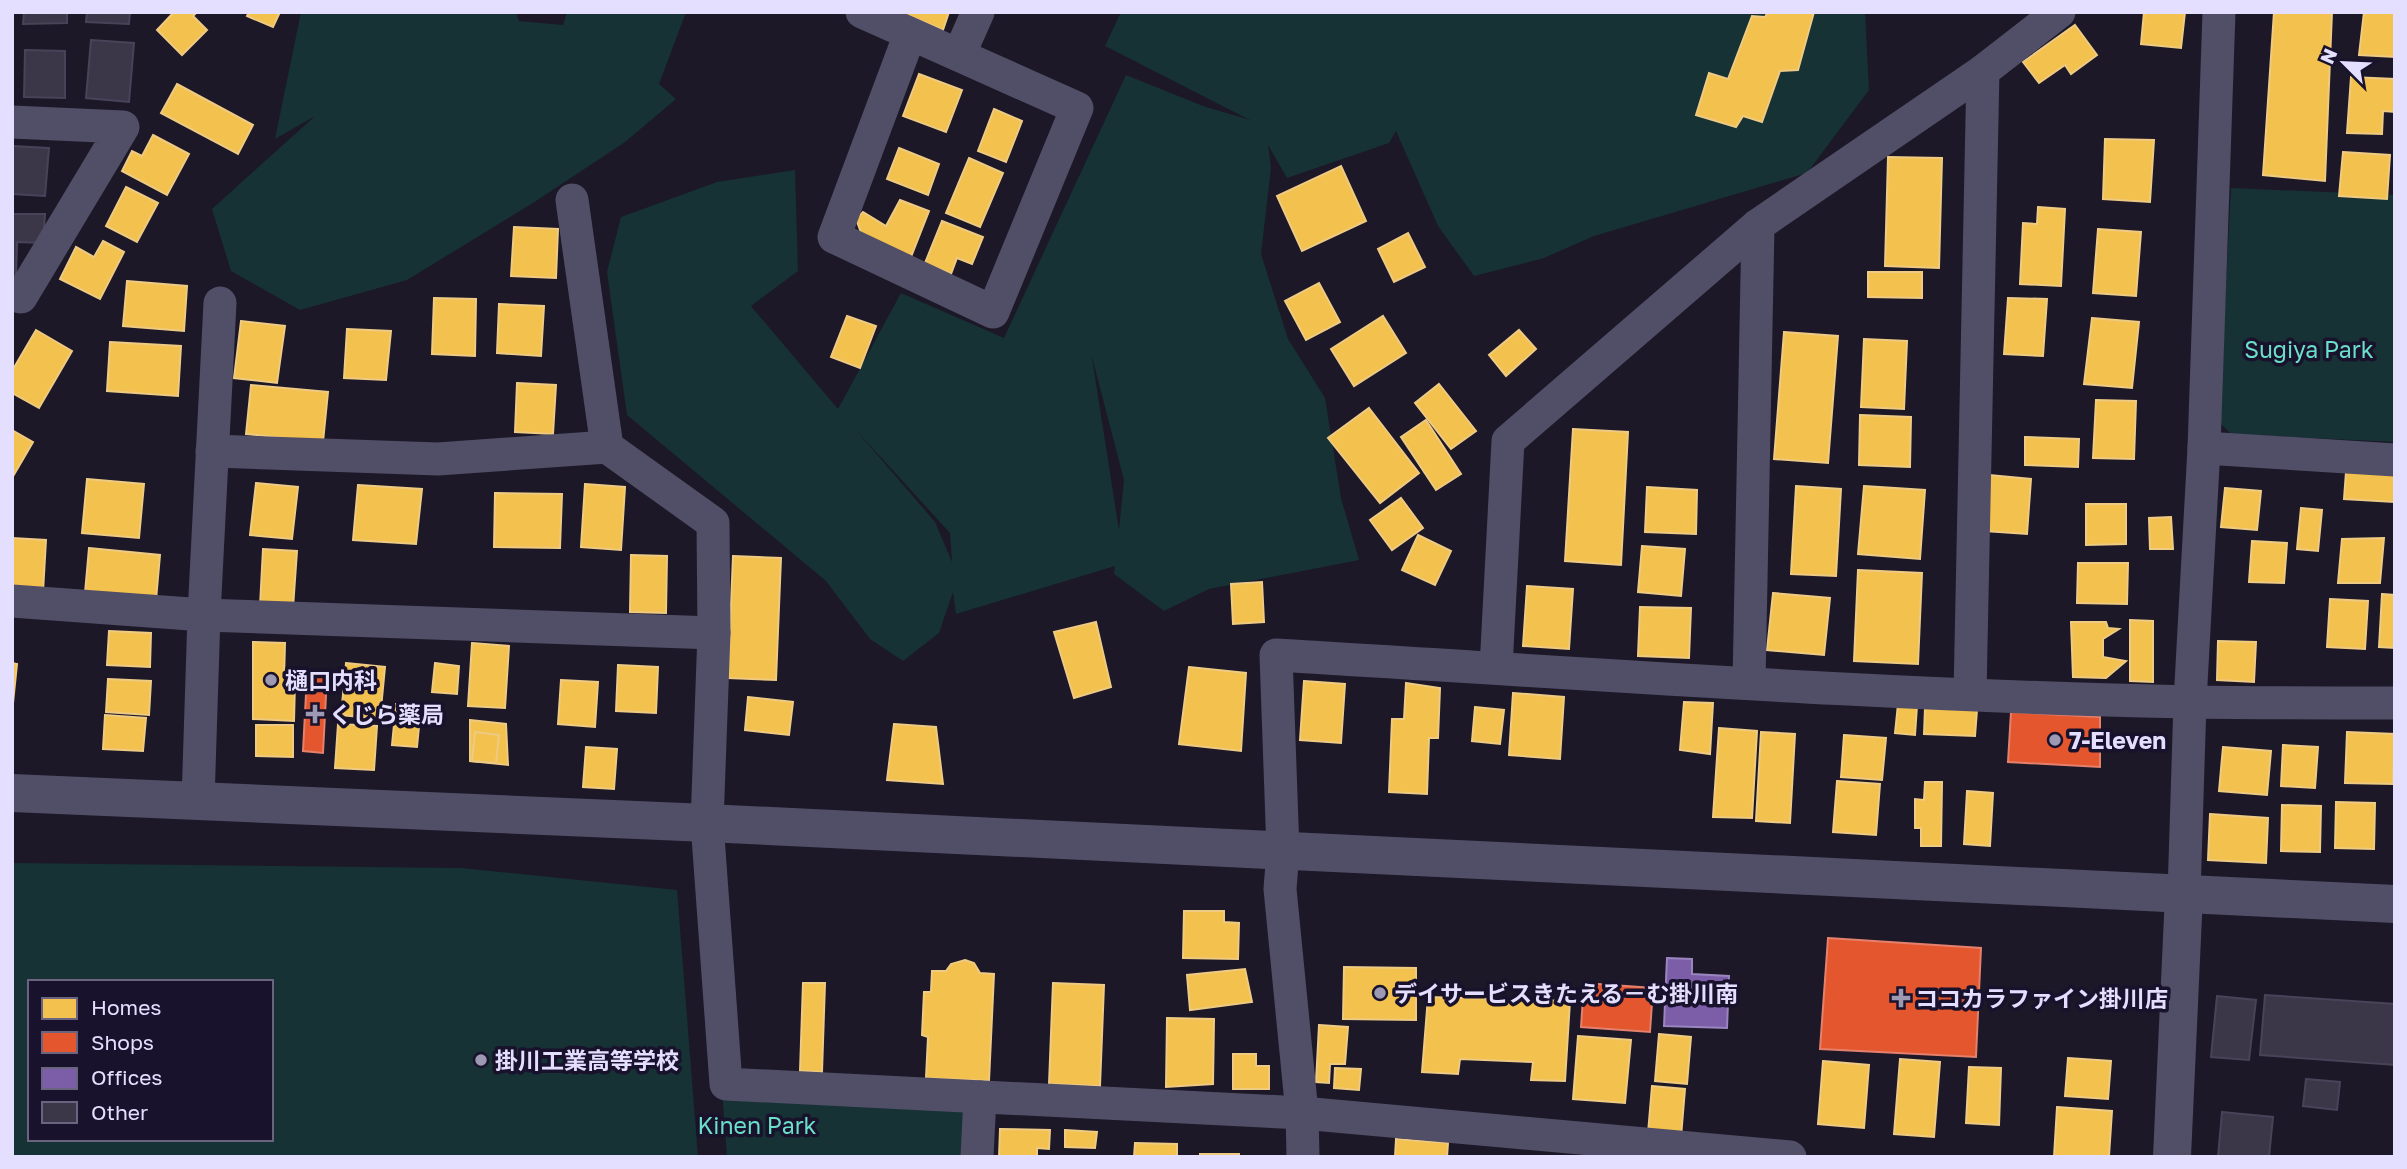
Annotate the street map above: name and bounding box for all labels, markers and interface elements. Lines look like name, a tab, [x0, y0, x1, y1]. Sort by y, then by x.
north arrow	[2309, 28, 2379, 98]
text: N	[2315, 45, 2341, 67]
park label: Sugiya Park	[2244, 335, 2374, 363]
place label: 樋口内科	[285, 666, 377, 694]
marker: 樋口内科	[263, 672, 279, 688]
place label: くじら薬局	[329, 700, 444, 728]
marker: くじら薬局	[307, 706, 323, 722]
place label: 7-Eleven	[2069, 726, 2166, 754]
marker: 7-Eleven	[2047, 732, 2063, 748]
place label: デイサービスきたえる－む掛川南	[1394, 979, 1738, 1007]
legend	[28, 980, 273, 1141]
place label: ココカラファイン掛川店	[1915, 984, 2168, 1012]
marker: デイサービスきたえる－む掛川南	[1372, 985, 1388, 1001]
marker: ココカラファイン掛川店	[1893, 990, 1909, 1006]
text: Homes	[91, 994, 161, 1020]
text: Shops	[91, 1029, 154, 1055]
place label: 掛川工業高等学校	[495, 1046, 679, 1074]
marker: 掛川工業高等学校	[473, 1052, 489, 1068]
text: Offices	[91, 1064, 162, 1090]
text: Other	[91, 1099, 148, 1125]
park label: Kinen Park	[697, 1111, 817, 1139]

